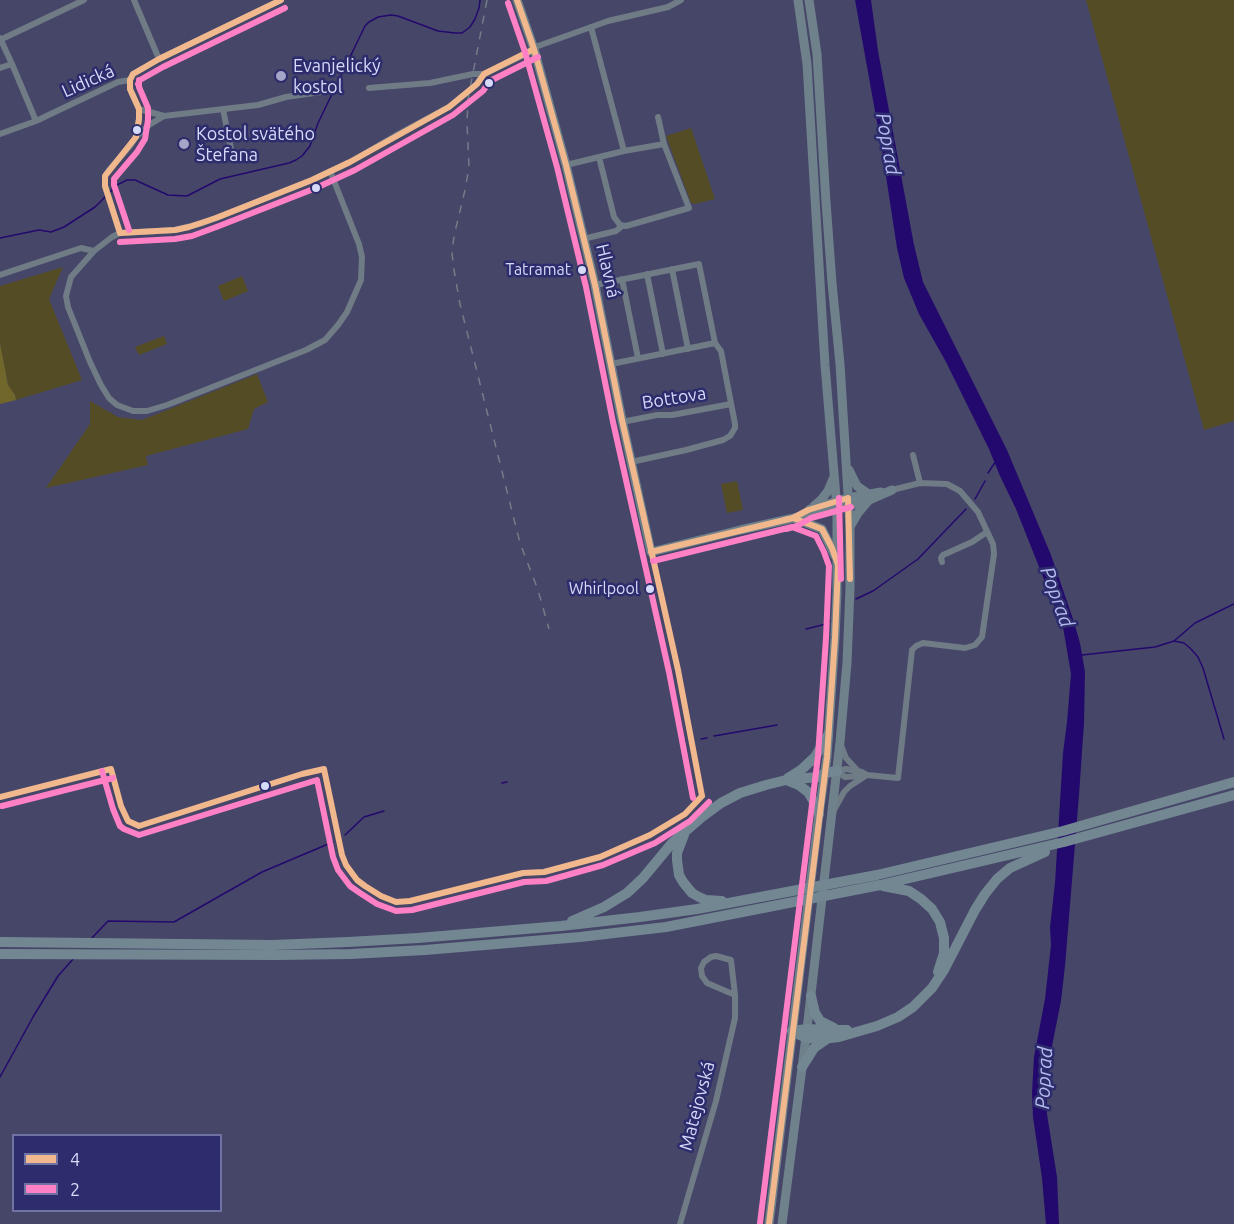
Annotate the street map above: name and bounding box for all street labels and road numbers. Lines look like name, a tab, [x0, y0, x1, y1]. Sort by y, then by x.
street label: Lidická	[58, 60, 118, 102]
street label: Hlavná	[591, 242, 625, 300]
street label: Bottova	[640, 382, 708, 414]
street label: Matejovská	[675, 1059, 719, 1153]

